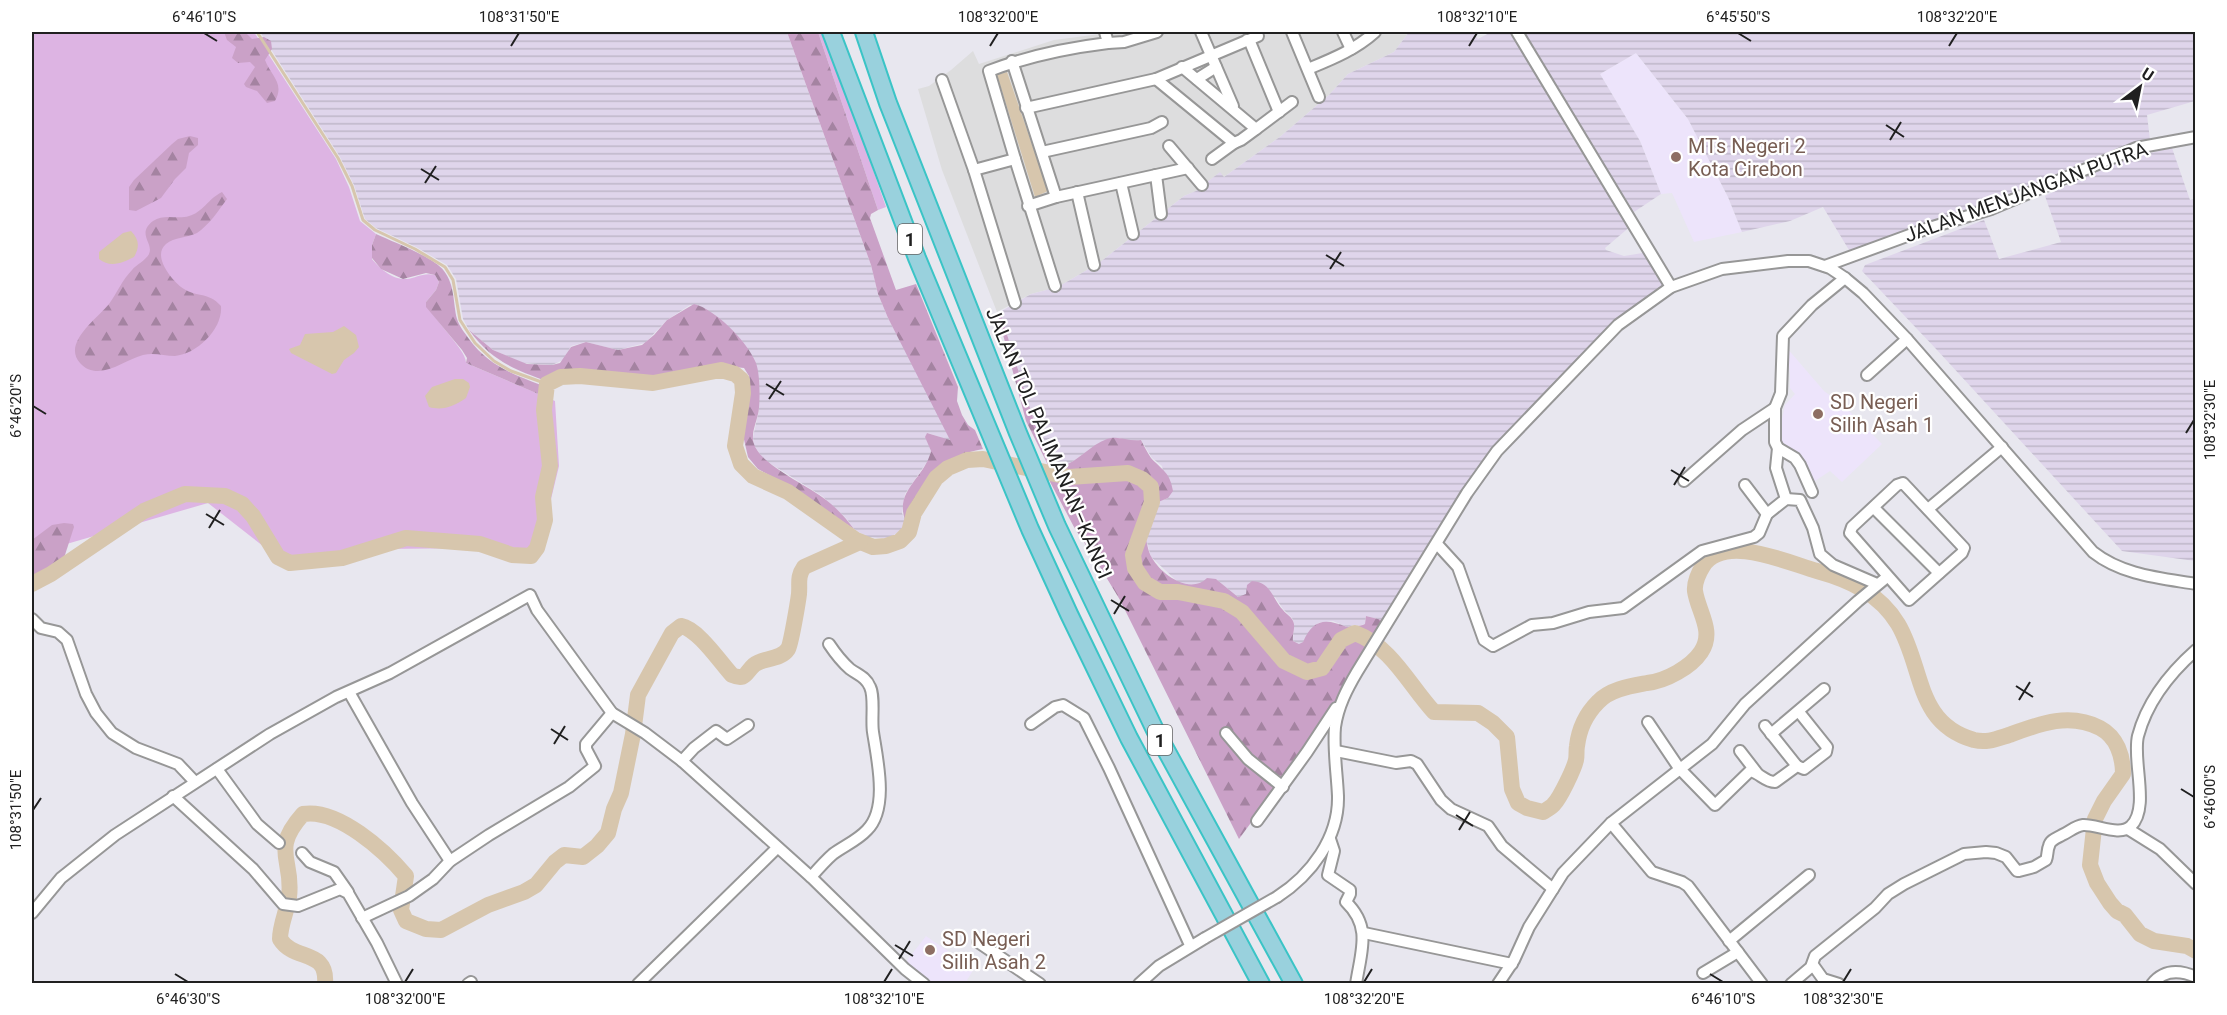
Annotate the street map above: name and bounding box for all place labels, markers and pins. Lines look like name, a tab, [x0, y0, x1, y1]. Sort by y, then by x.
place label: MTs Negeri 2 Kota Cirebon	[1688, 134, 1806, 181]
marker: MTs Negeri 2 Kota Cirebon	[1669, 150, 1683, 164]
place label: SD Negeri Silih Asah 1	[1830, 390, 1934, 437]
marker: SD Negeri Silih Asah 1	[1811, 407, 1825, 421]
place label: SD Negeri Silih Asah 2	[942, 927, 1046, 974]
marker: SD Negeri Silih Asah 2	[923, 943, 937, 957]

